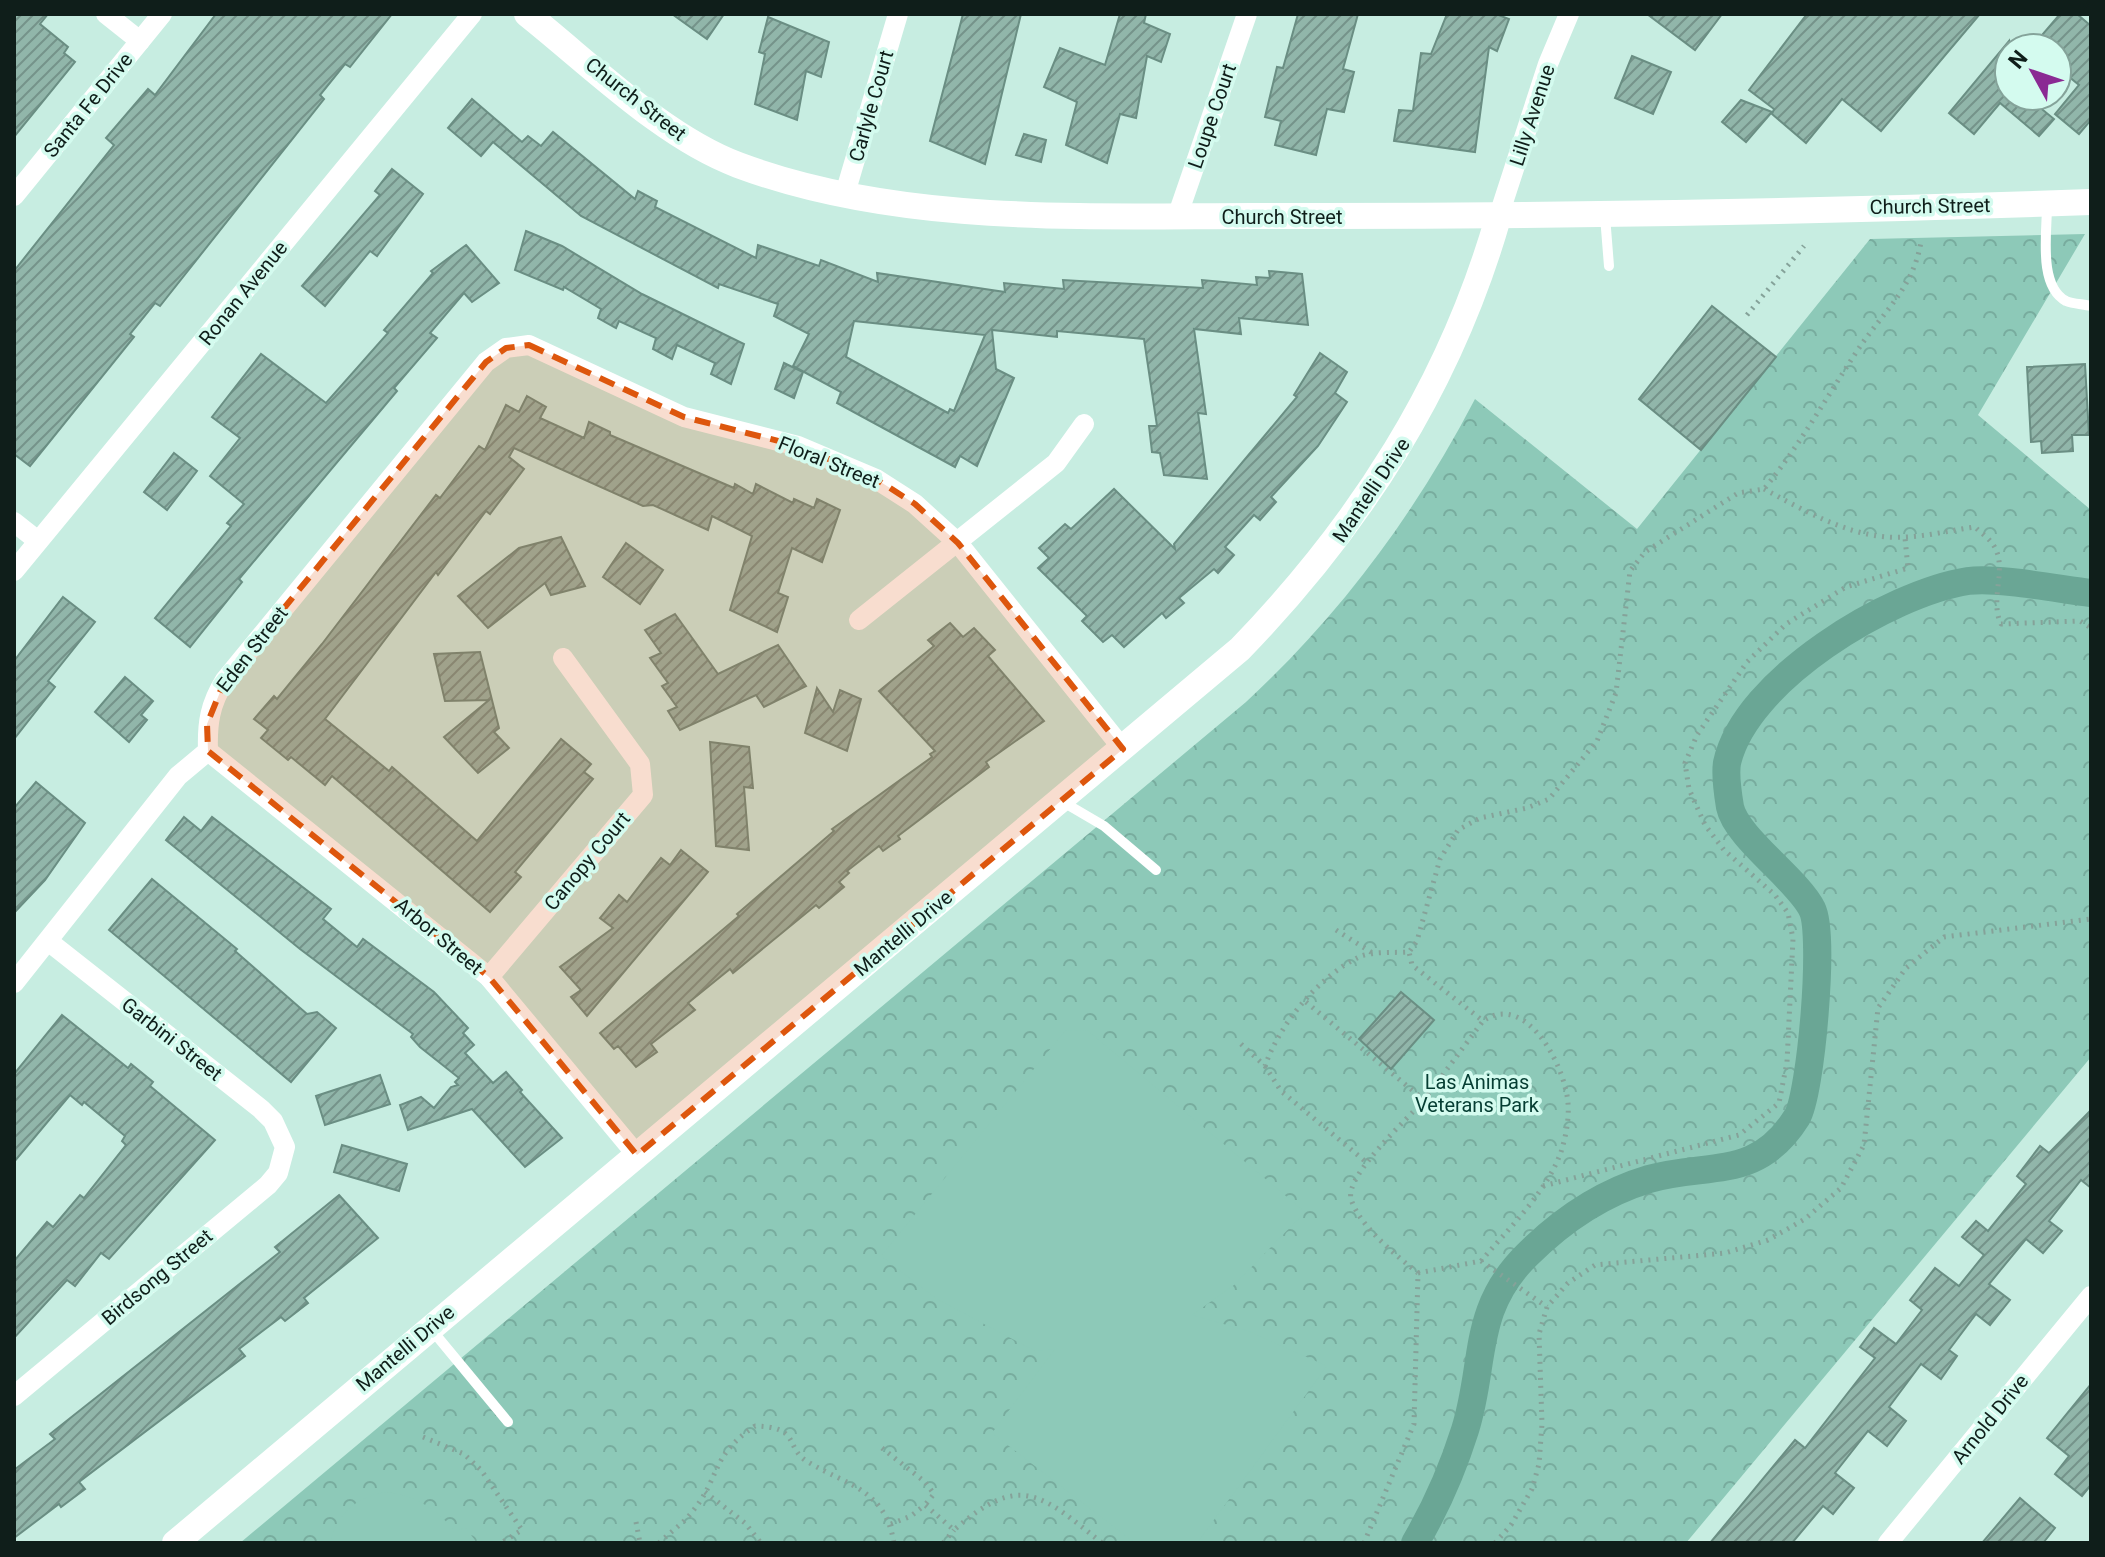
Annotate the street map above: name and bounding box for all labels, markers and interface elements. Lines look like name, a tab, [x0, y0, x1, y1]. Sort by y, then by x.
north arrow	[1993, 32, 2073, 112]
text: N	[2003, 45, 2033, 73]
street label: Santa Fe Drive	[39, 48, 137, 162]
street label: Carlyle Court	[844, 48, 898, 164]
street label: Church Street	[581, 52, 691, 146]
street label: Loupe Court	[1183, 60, 1241, 172]
street label: Lilly Avenue	[1504, 61, 1560, 169]
street label: Church Street	[1869, 193, 1991, 219]
street label: Church Street	[1222, 205, 1342, 229]
street label: Ronan Avenue	[194, 236, 292, 350]
street label: Floral Street	[775, 431, 883, 493]
street label: Mantelli Drive	[1327, 433, 1415, 547]
street label: Eden Street	[211, 601, 293, 697]
street label: Canopy Court	[539, 807, 635, 915]
street label: Mantelli Drive	[849, 885, 957, 981]
street label: Arbor Street	[390, 892, 488, 980]
street label: Garbini Street	[117, 992, 227, 1086]
park label: Las Animas Veterans Park	[1415, 1070, 1540, 1117]
street label: Birdsong Street	[97, 1224, 217, 1330]
street label: Mantelli Drive	[351, 1300, 459, 1396]
street label: Arnold Drive	[1947, 1369, 2033, 1469]

